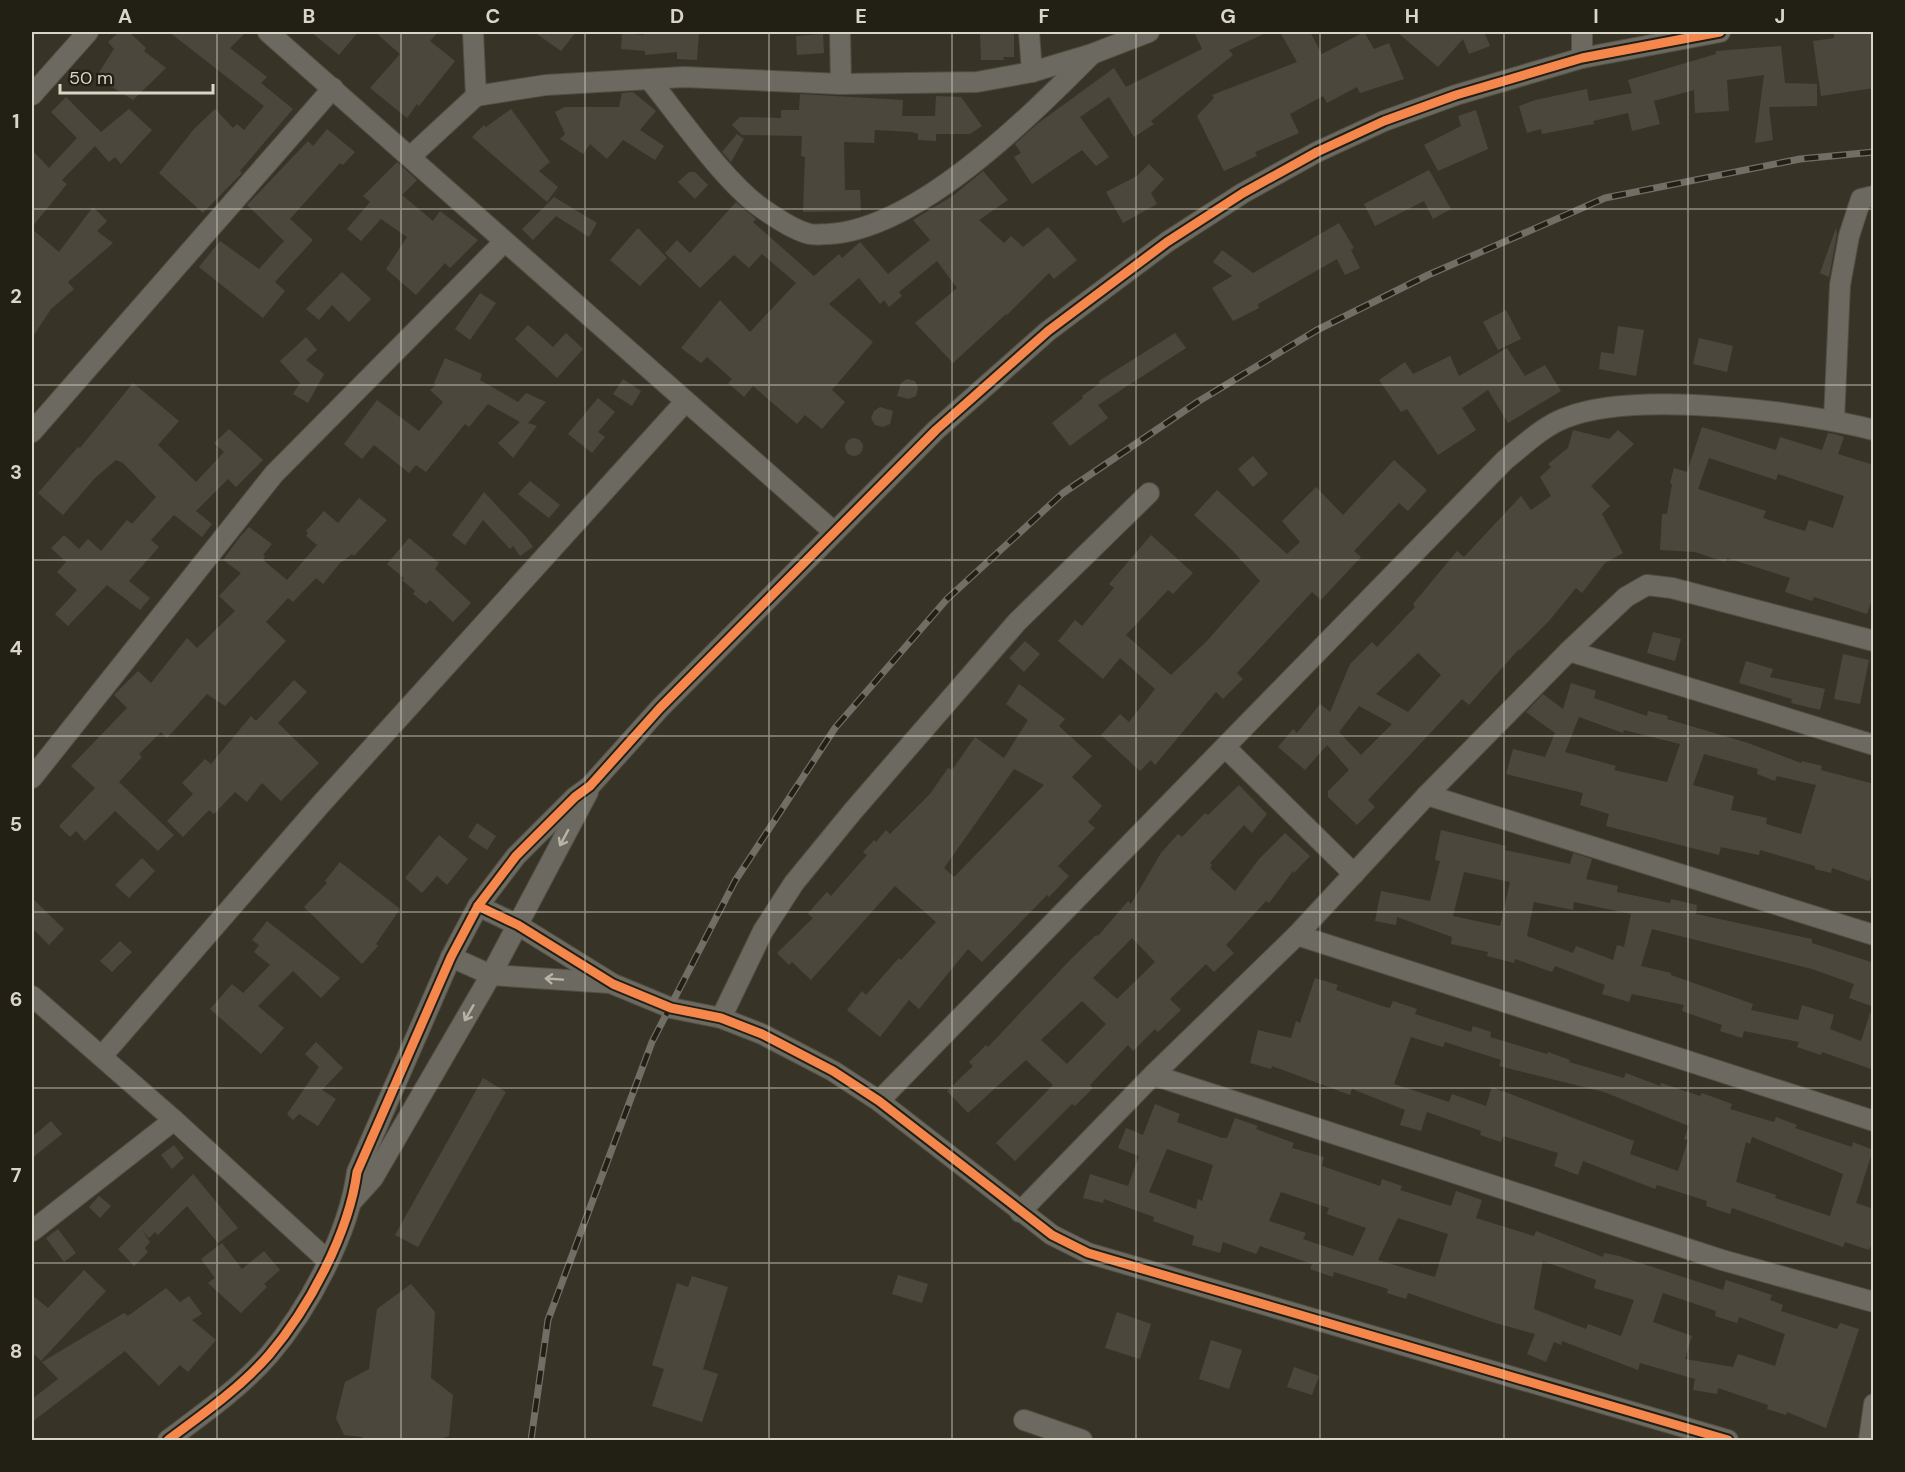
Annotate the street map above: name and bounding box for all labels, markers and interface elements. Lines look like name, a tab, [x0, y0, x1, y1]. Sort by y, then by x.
text: A	[118, 3, 132, 29]
text: B	[303, 3, 315, 29]
text: C	[486, 3, 500, 29]
text: D	[670, 3, 684, 29]
text: E	[855, 3, 867, 29]
text: F	[1038, 3, 1050, 29]
text: G	[1220, 3, 1236, 29]
text: H	[1405, 3, 1419, 29]
text: I	[1593, 3, 1599, 29]
text: J	[1775, 3, 1785, 29]
scale bar	[60, 57, 213, 95]
text: 50 m	[69, 66, 113, 90]
text: 1	[12, 108, 20, 134]
text: 2	[10, 283, 22, 309]
text: 3	[10, 459, 22, 485]
text: 4	[10, 635, 23, 661]
text: 5	[10, 811, 22, 837]
one-way arrow	[557, 829, 569, 847]
one-way arrow	[545, 974, 565, 985]
text: 6	[10, 986, 22, 1012]
one-way arrow	[462, 1004, 474, 1021]
text: 7	[11, 1162, 22, 1188]
text: 8	[10, 1338, 22, 1364]

